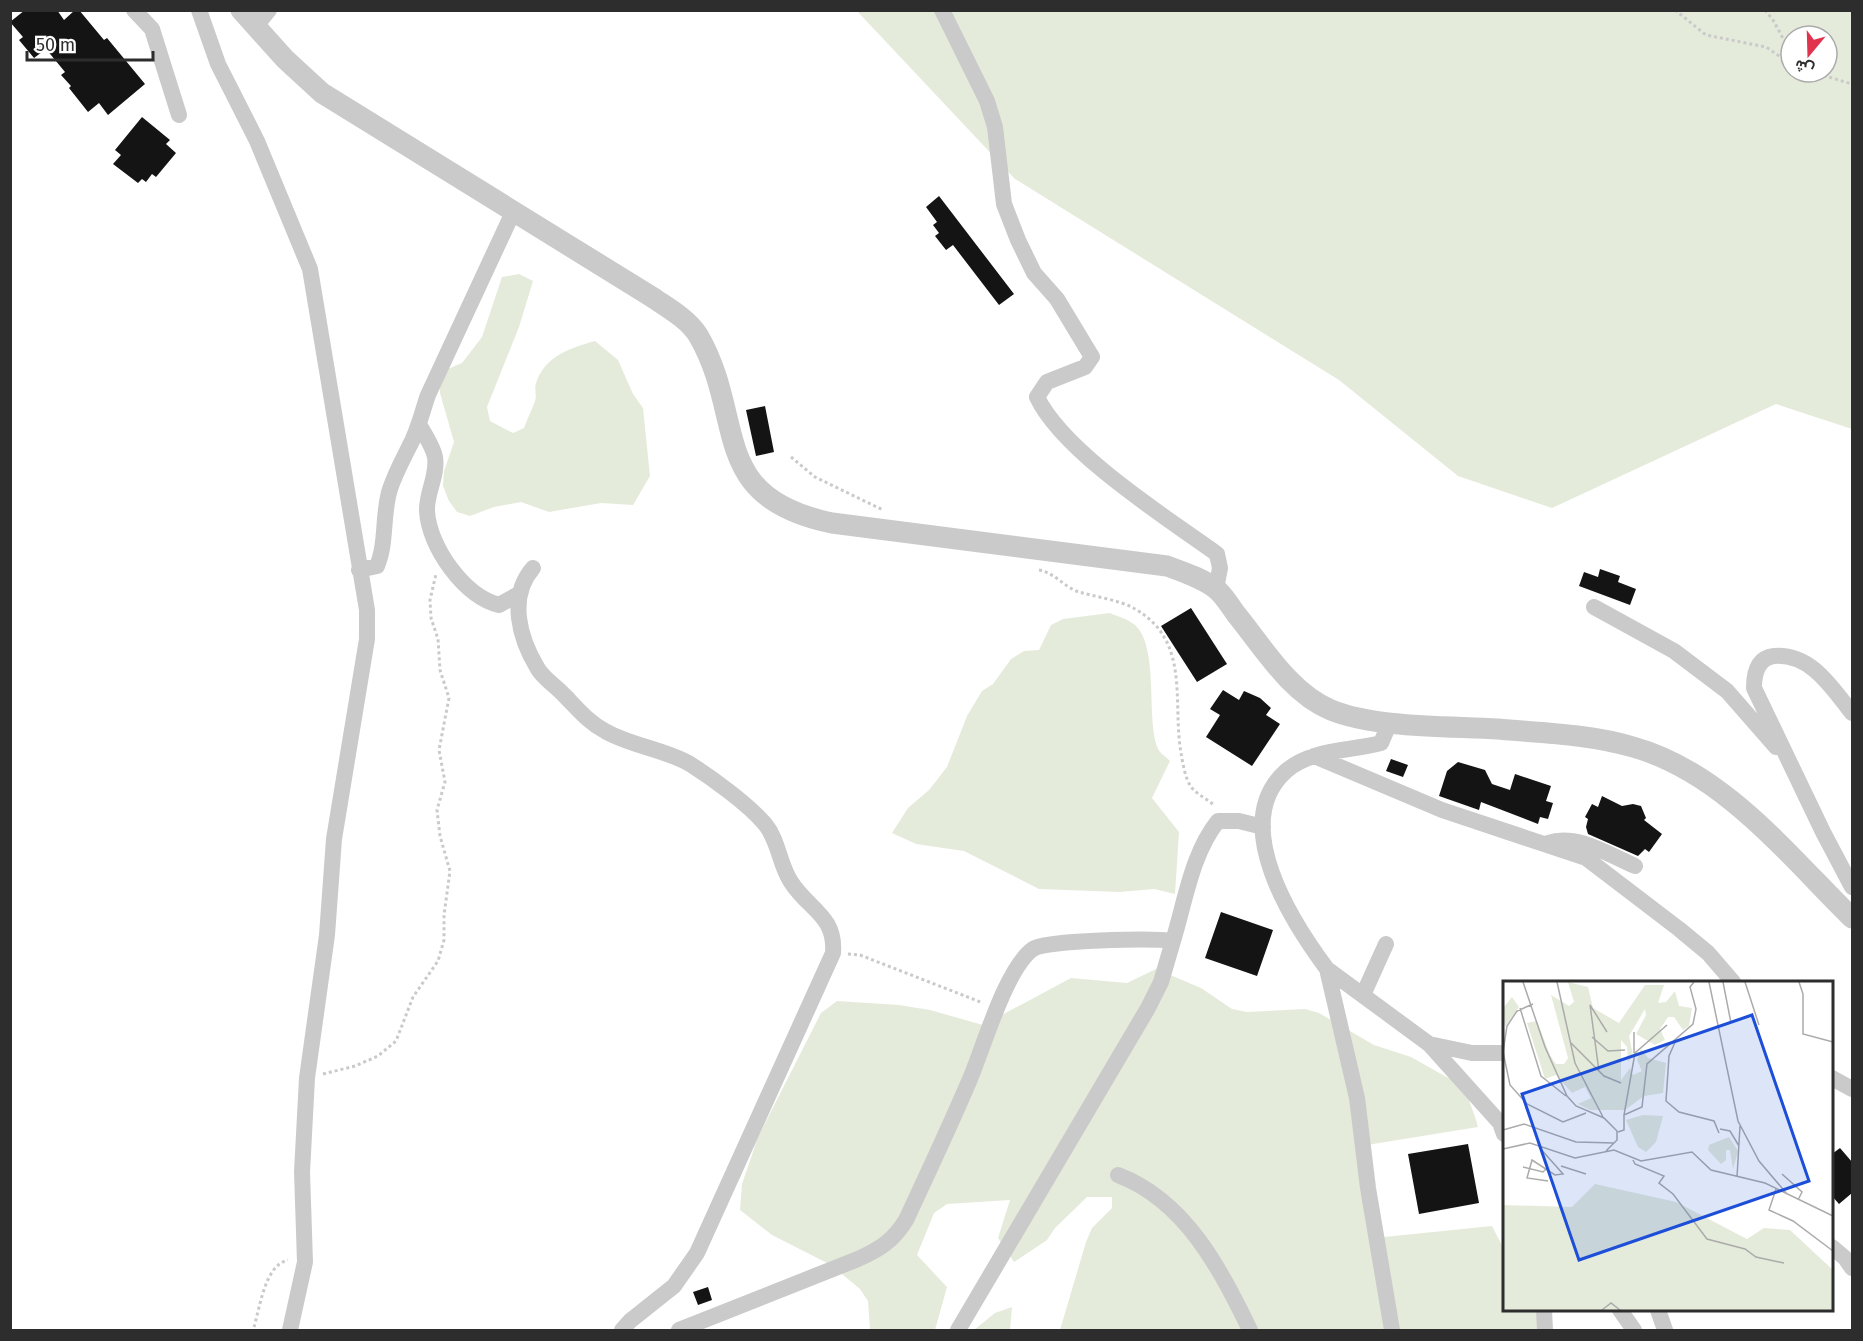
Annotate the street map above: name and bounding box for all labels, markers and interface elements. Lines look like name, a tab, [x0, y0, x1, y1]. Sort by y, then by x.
scale bar	[27, 24, 153, 62]
north arrow	[1779, 24, 1839, 84]
text: 50 m	[36, 34, 75, 56]
text: ش	[1792, 56, 1816, 80]
inset map	[1503, 981, 1833, 1311]

